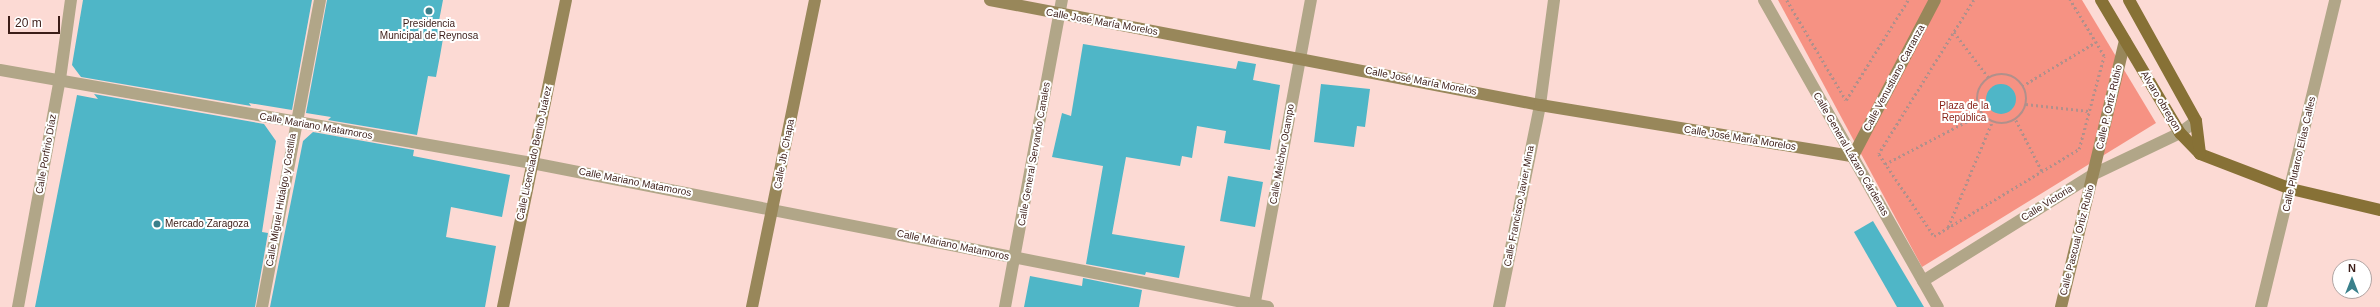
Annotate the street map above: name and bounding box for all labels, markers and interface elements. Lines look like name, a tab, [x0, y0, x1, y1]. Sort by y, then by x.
marker: Presidencia Municipal de Reynosa	[424, 6, 434, 16]
street label: Calle José María Morelos	[1045, 6, 1159, 38]
scale bar	[10, 8, 62, 34]
text: 20 m	[15, 16, 42, 30]
place label: Presidencia Municipal de Reynosa	[380, 17, 478, 40]
street label: Calle Venustiano Carranza	[1861, 23, 1927, 133]
street label: Calle P. Ortiz Rubio	[2093, 63, 2125, 151]
street label: Calle José María Morelos	[1364, 64, 1478, 98]
street label: Alvaro obregon	[2138, 69, 2184, 133]
street label: Calle General Servando Canales	[1015, 81, 1053, 227]
street label: Calle Licenciado Benito Juárez	[514, 85, 554, 221]
street label: Calle General Lázaro Cárdenas	[1811, 90, 1891, 218]
street label: Calle Plutarco Elías Calles	[2280, 95, 2318, 213]
park label: Plaza de la República	[1939, 99, 1989, 122]
street label: Calle Melchor Ocampo	[1267, 103, 1297, 205]
street label: Calle Mariano Matamoros	[259, 110, 373, 142]
street label: Calle Porfirio Díaz	[33, 113, 59, 195]
street label: Calle Jb. Chapa	[771, 118, 797, 190]
street label: Calle José María Morelos	[1683, 123, 1797, 153]
street label: Calle Miguel Hidalgo y Costilla	[263, 132, 299, 268]
street label: Calle Francisco Javier Mina	[1501, 145, 1537, 267]
street label: Calle Mariano Matamoros	[578, 165, 692, 199]
street label: Calle Victoria	[2019, 182, 2075, 224]
street label: Calle Pascual Ortiz Rubio	[2057, 183, 2097, 297]
place label: Mercado Zaragoza	[165, 218, 249, 230]
marker: Mercado Zaragoza	[152, 219, 162, 229]
street label: Calle Mariano Matamoros	[896, 227, 1010, 263]
north arrow	[2332, 259, 2372, 299]
text: N	[2348, 262, 2356, 274]

